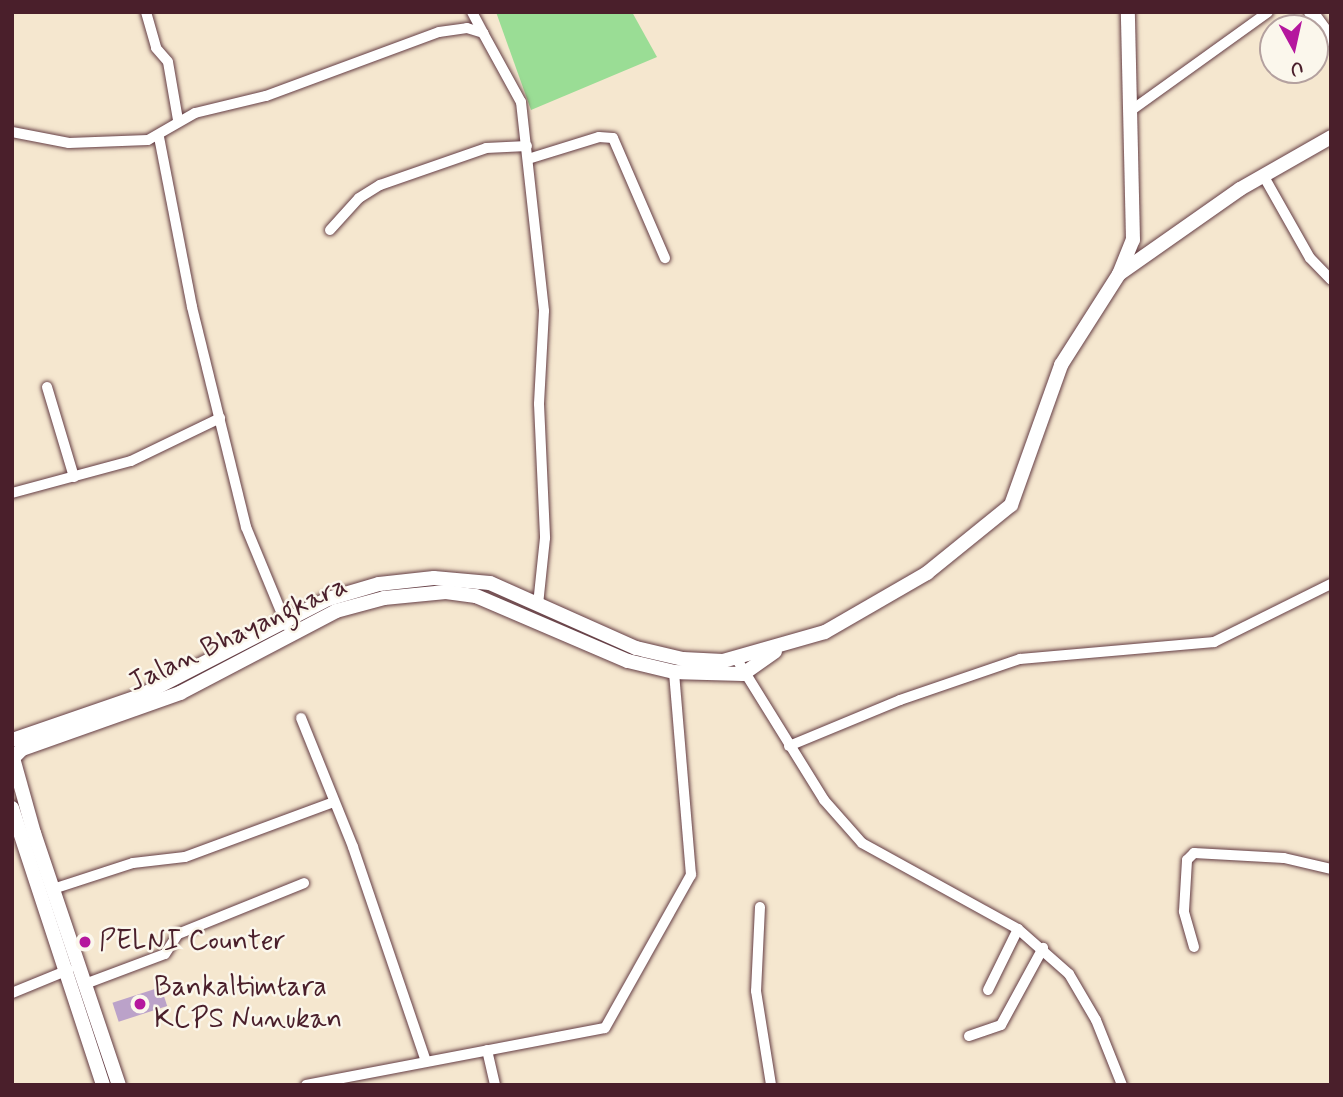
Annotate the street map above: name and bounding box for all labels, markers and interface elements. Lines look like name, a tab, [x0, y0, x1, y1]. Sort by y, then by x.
north arrow	[1259, 14, 1329, 84]
text: U	[1289, 55, 1305, 82]
street label: Jalan Bhayangkara	[123, 570, 353, 700]
place label: PELNI Counter	[99, 925, 284, 959]
marker: PELNI Counter	[77, 934, 93, 950]
place label: Bankaltimtara KCPS Nunukan	[154, 971, 333, 1037]
marker: Bankaltimtara KCPS Nunukan	[132, 996, 148, 1012]

